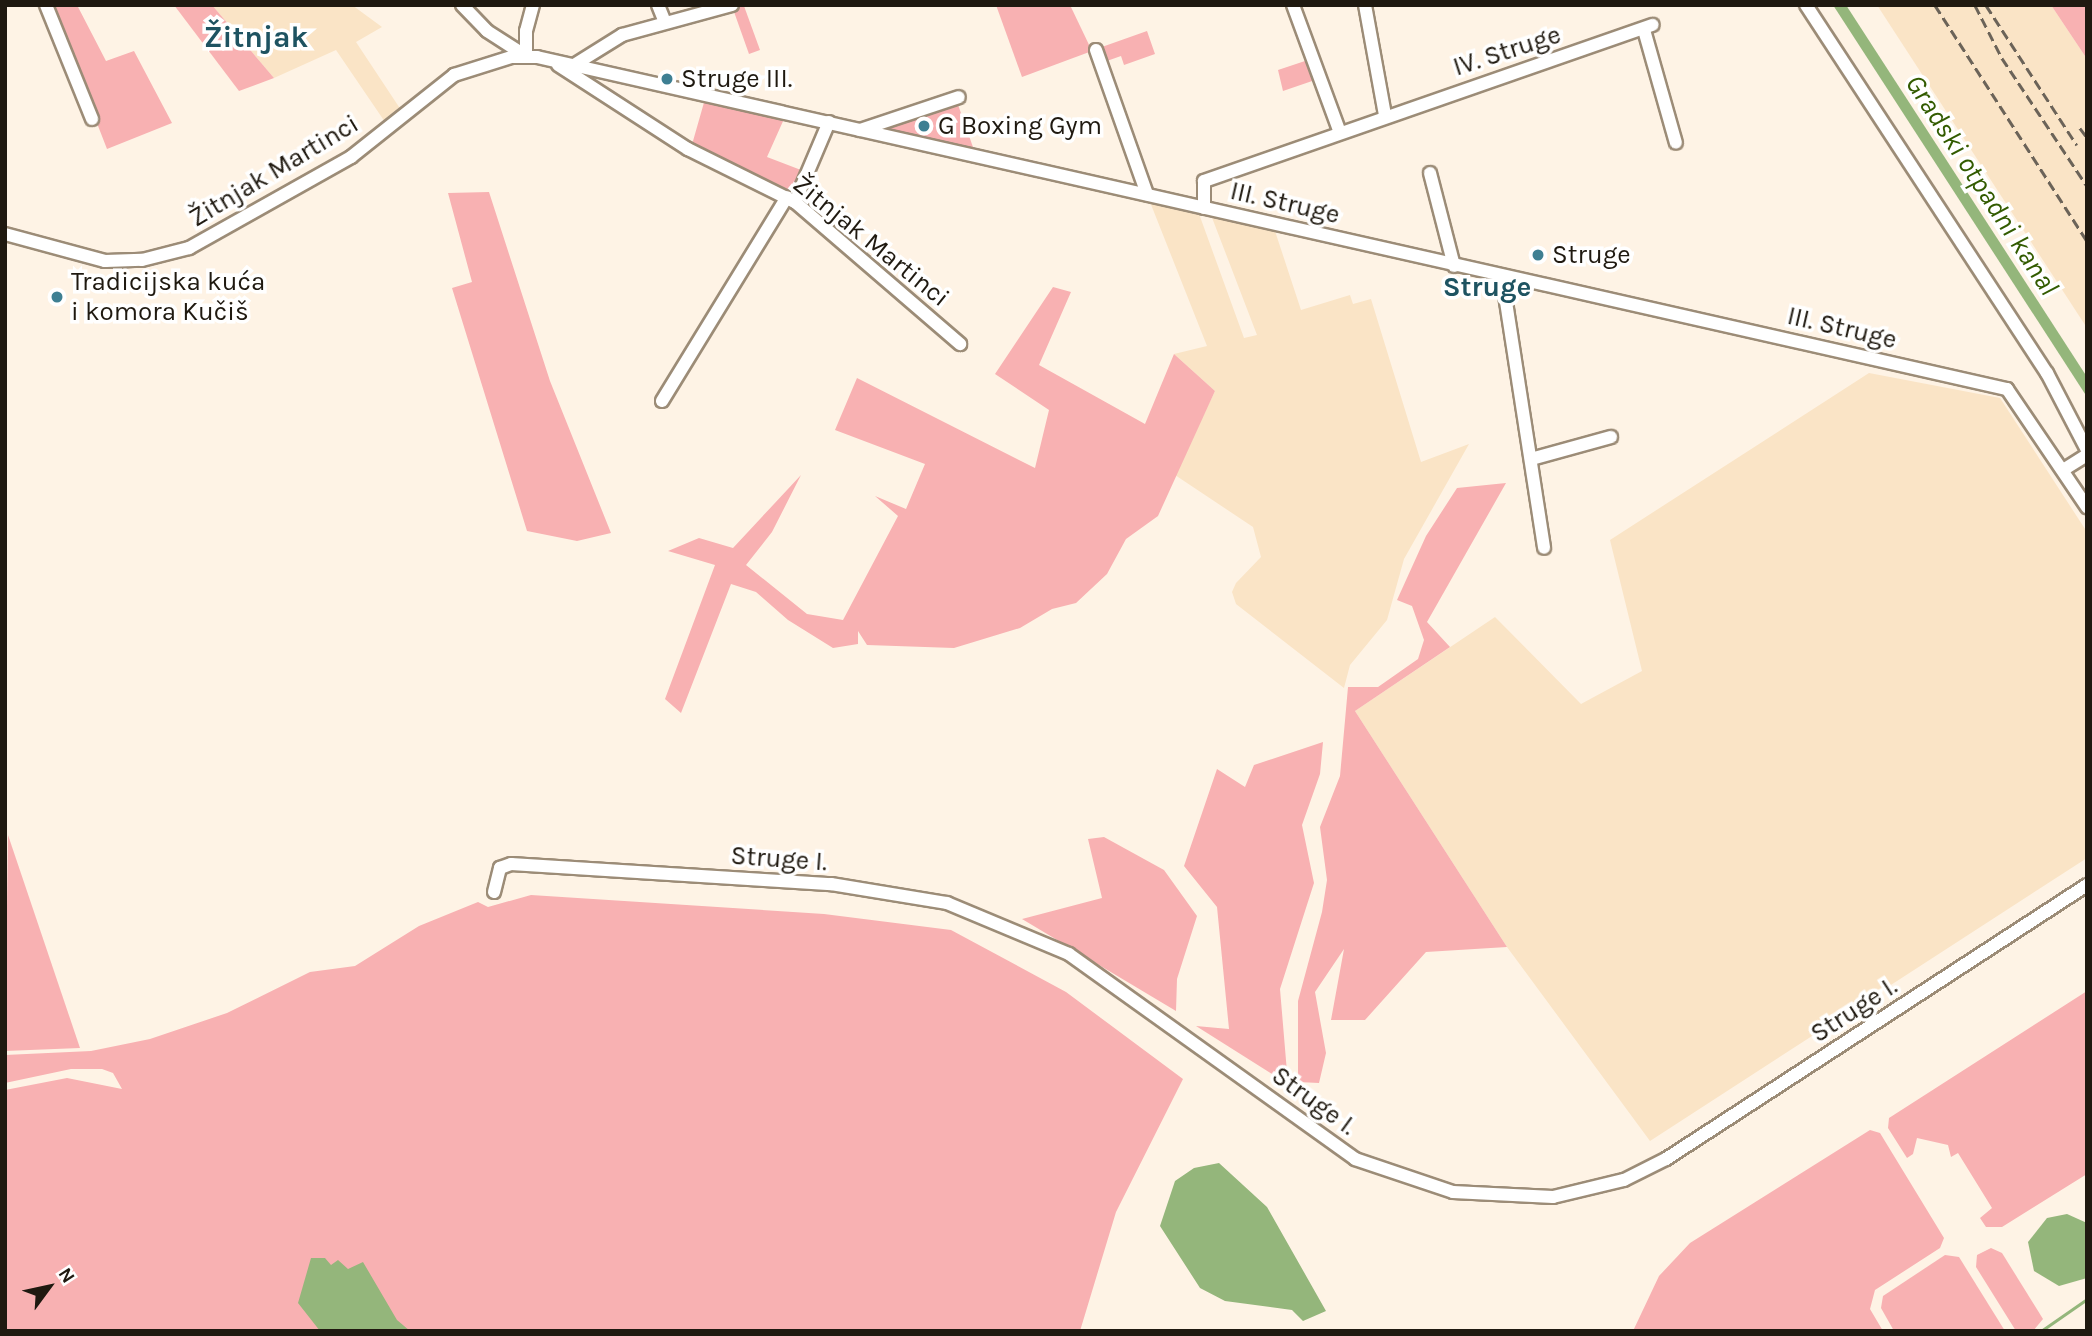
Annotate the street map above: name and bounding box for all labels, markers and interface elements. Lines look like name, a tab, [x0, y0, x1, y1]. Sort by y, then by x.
district label: Žitnjak	[204, 19, 308, 55]
street label: IV. Struge	[1449, 19, 1565, 83]
place label: Struge III.	[681, 63, 792, 95]
water label: Gradski otpadni kanal	[1898, 68, 2066, 302]
marker: Struge III.	[659, 71, 675, 87]
street label: Žitnjak Martinci	[184, 108, 364, 234]
place label: G Boxing Gym	[938, 110, 1102, 142]
marker: G Boxing Gym	[916, 118, 932, 134]
street label: Žitnjak Martinci	[787, 168, 955, 314]
street label: III. Struge	[1227, 175, 1343, 231]
place label: Struge	[1552, 239, 1631, 271]
marker: Struge	[1530, 247, 1546, 263]
place label: Tradicijska kuća i komora Kučiš	[71, 266, 265, 328]
district label: Struge	[1443, 270, 1531, 304]
marker: Tradicijska kuća i komora Kučiš	[49, 289, 65, 305]
street label: III. Struge	[1784, 300, 1900, 356]
street label: Struge I.	[730, 840, 828, 878]
street label: Struge I.	[1805, 971, 1903, 1049]
street label: Struge I.	[1266, 1060, 1362, 1142]
north arrow	[14, 1252, 84, 1322]
text: N	[54, 1264, 80, 1287]

